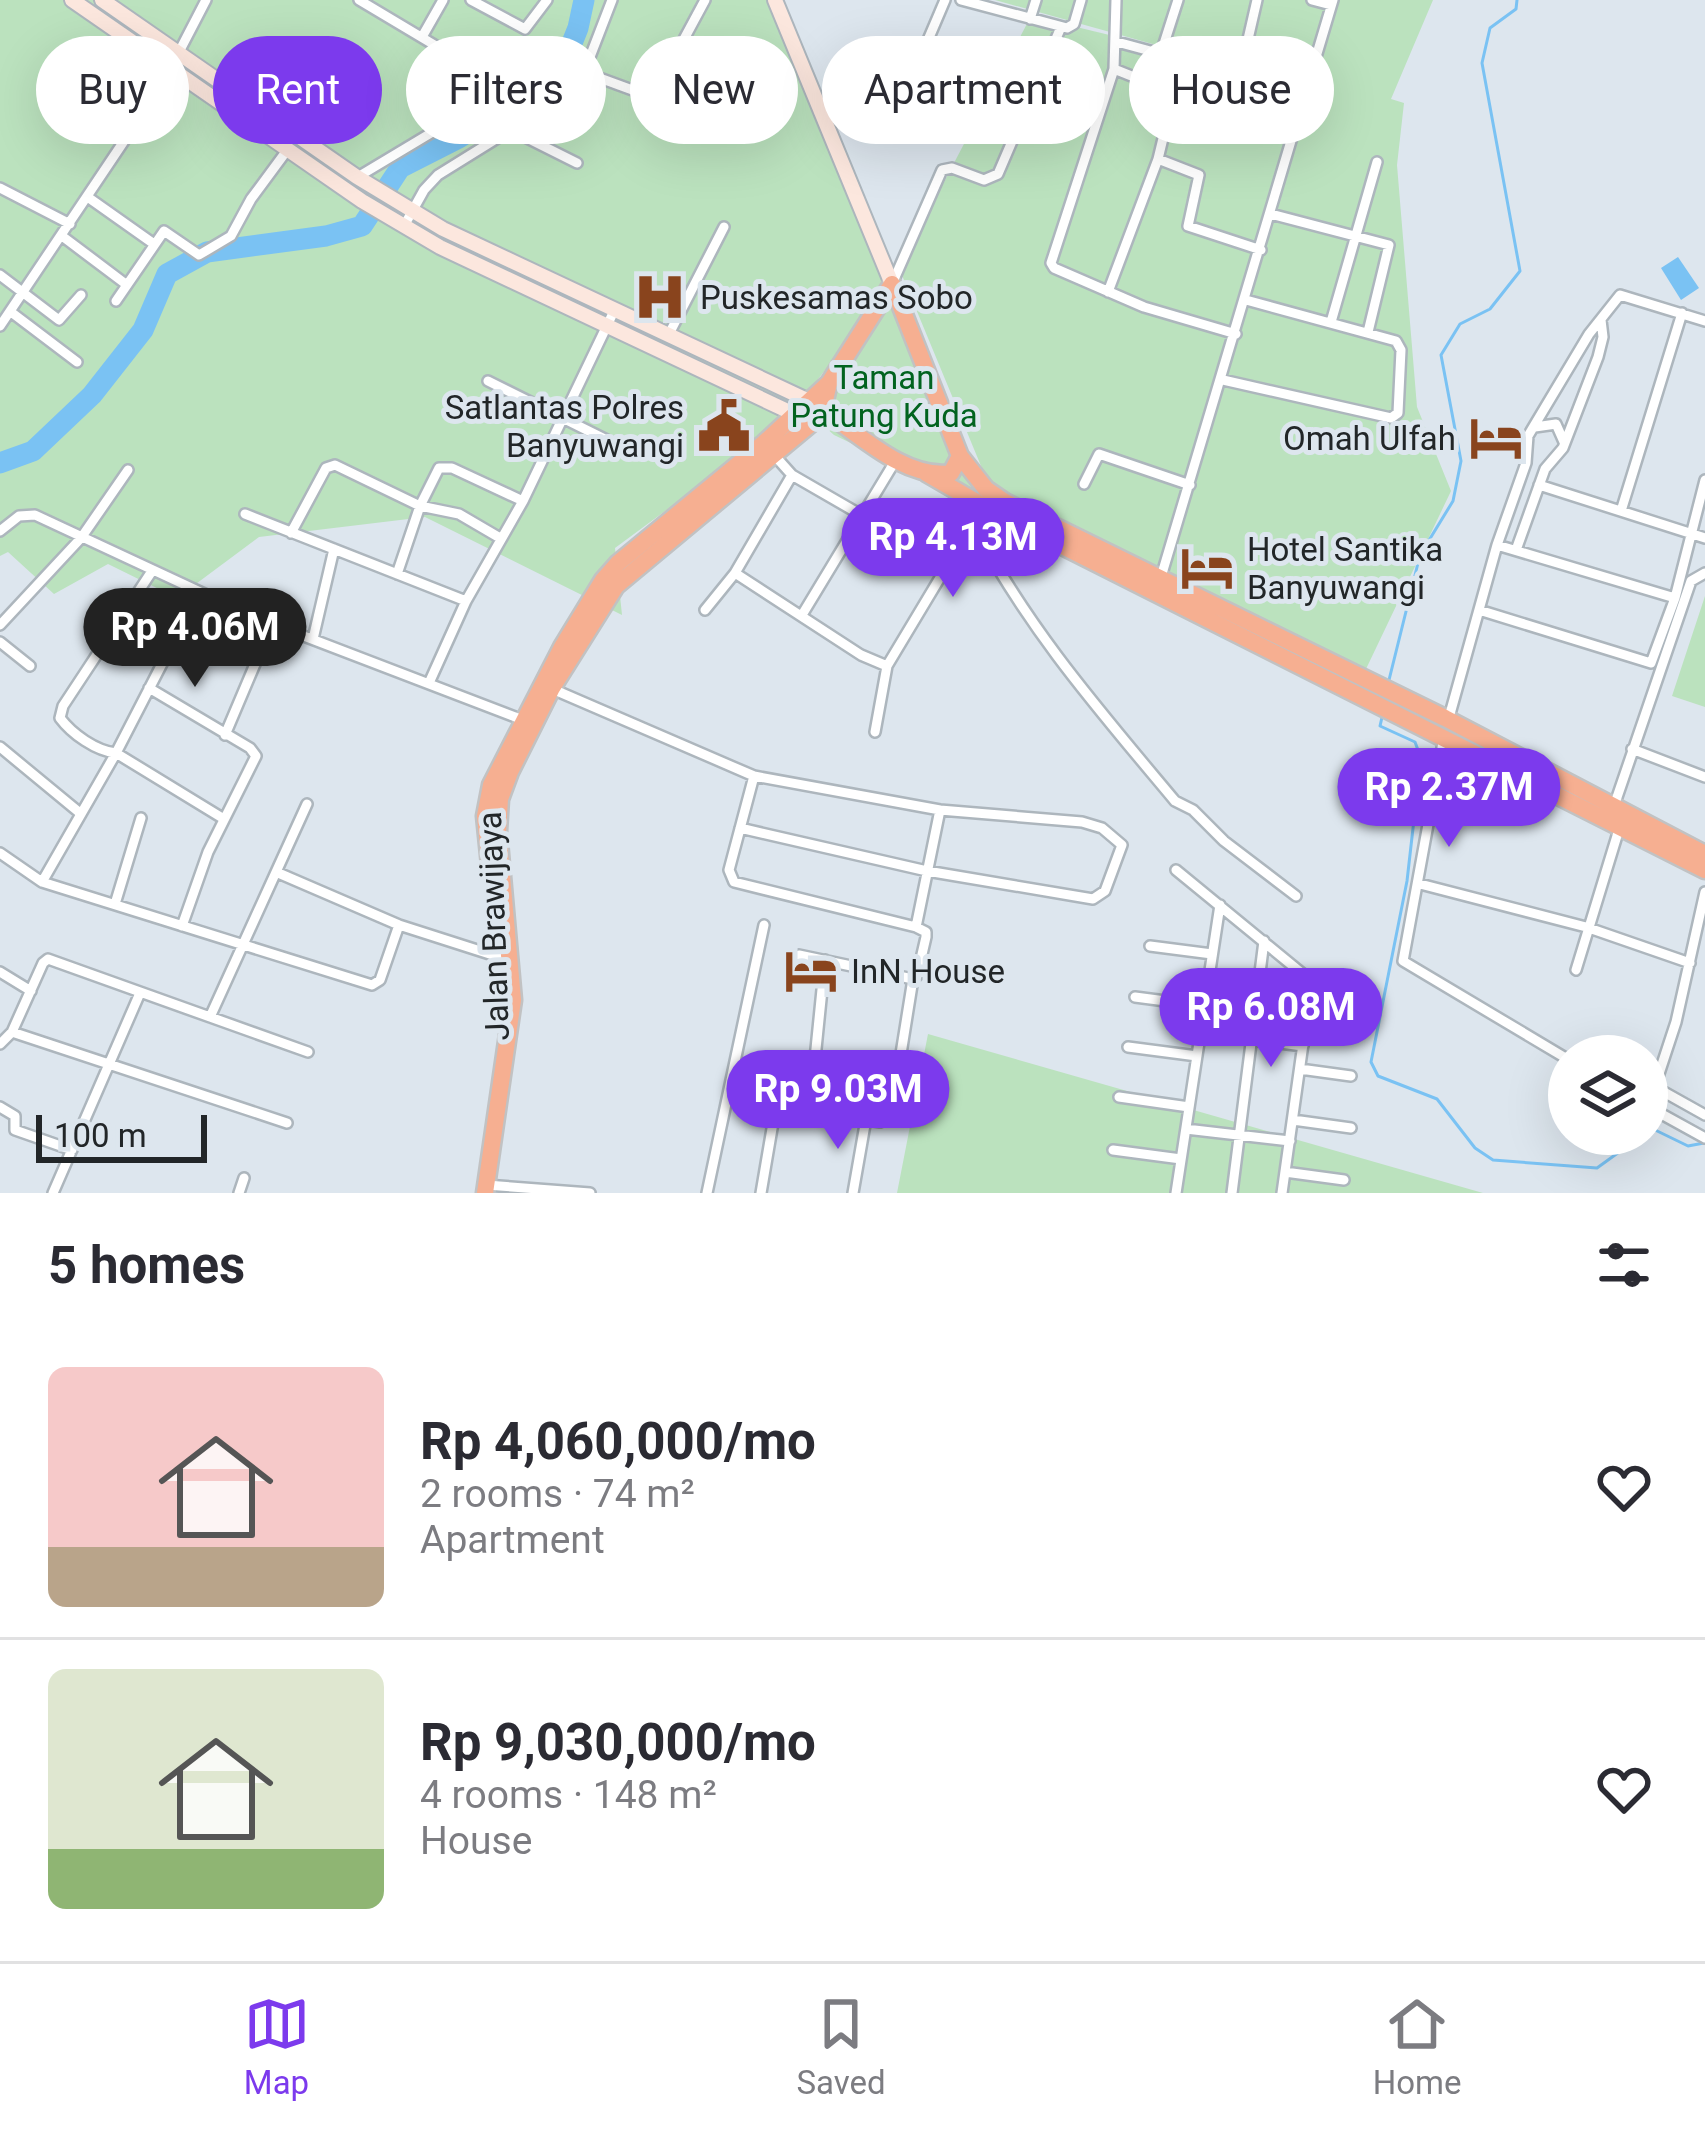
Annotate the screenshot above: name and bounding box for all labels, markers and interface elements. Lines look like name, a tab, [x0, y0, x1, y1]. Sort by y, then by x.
chip: Buy	[36, 36, 189, 144]
chip: Rent	[213, 36, 382, 144]
chip: Filters	[406, 36, 606, 144]
chip: New	[630, 36, 798, 144]
chip: Apartment	[822, 36, 1105, 144]
chip: House	[1129, 36, 1334, 144]
hospital icon: Puskesamas Sobo	[631, 268, 689, 326]
place label: Puskesamas Sobo	[700, 278, 973, 317]
park label: Taman Patung Kuda	[790, 358, 978, 435]
place label: Satlantas Polres Banyuwangi	[445, 388, 684, 465]
public building icon: Satlantas Polres Banyuwangi	[695, 397, 753, 455]
hotel icon: Omah Ulfah	[1467, 409, 1525, 467]
place label: Omah Ulfah	[1283, 419, 1456, 458]
pin: Rp 4.13M	[829, 498, 1077, 600]
text: Rp 4.13M	[868, 514, 1038, 560]
place label: Hotel Santika Banyuwangi	[1247, 530, 1443, 607]
hotel icon: Hotel Santika Banyuwangi	[1178, 539, 1236, 597]
pin: Rp 4.06M	[71, 588, 319, 690]
text: Rp 4.06M	[110, 604, 280, 650]
pin: Rp 2.37M	[1325, 748, 1573, 850]
text: Rp 2.37M	[1364, 764, 1534, 810]
street label: Jalan Brawijaya	[470, 811, 517, 1041]
hotel icon: InN House	[782, 942, 840, 1000]
place label: InN House	[851, 952, 1005, 991]
pin: Rp 6.08M	[1147, 968, 1395, 1070]
text: Rp 6.08M	[1186, 984, 1356, 1030]
map controls	[1548, 1035, 1668, 1155]
button: layers	[1548, 1035, 1668, 1155]
pin: Rp 9.03M	[714, 1050, 962, 1152]
text: Rp 9.03M	[753, 1066, 923, 1112]
scale bar	[36, 1109, 207, 1162]
text: 100 m	[54, 1116, 147, 1155]
icon: filters	[1591, 1232, 1657, 1298]
text: 5 homes	[48, 1236, 245, 1295]
text: Rp 4,060,000/mo	[420, 1412, 816, 1471]
icon: home	[144, 1415, 288, 1559]
icon: heart	[1591, 1454, 1657, 1520]
text: 2 rooms · 74 m²	[420, 1471, 695, 1517]
text: Apartment	[420, 1517, 605, 1563]
text: Rp 9,030,000/mo	[420, 1713, 816, 1772]
icon: home	[144, 1717, 288, 1861]
icon: heart	[1591, 1756, 1657, 1822]
text: 4 rooms · 148 m²	[420, 1772, 717, 1818]
text: House	[420, 1818, 532, 1864]
tab: Map	[244, 1991, 310, 2102]
tab: Saved	[797, 1991, 886, 2102]
tab: Home	[1373, 1991, 1462, 2102]

